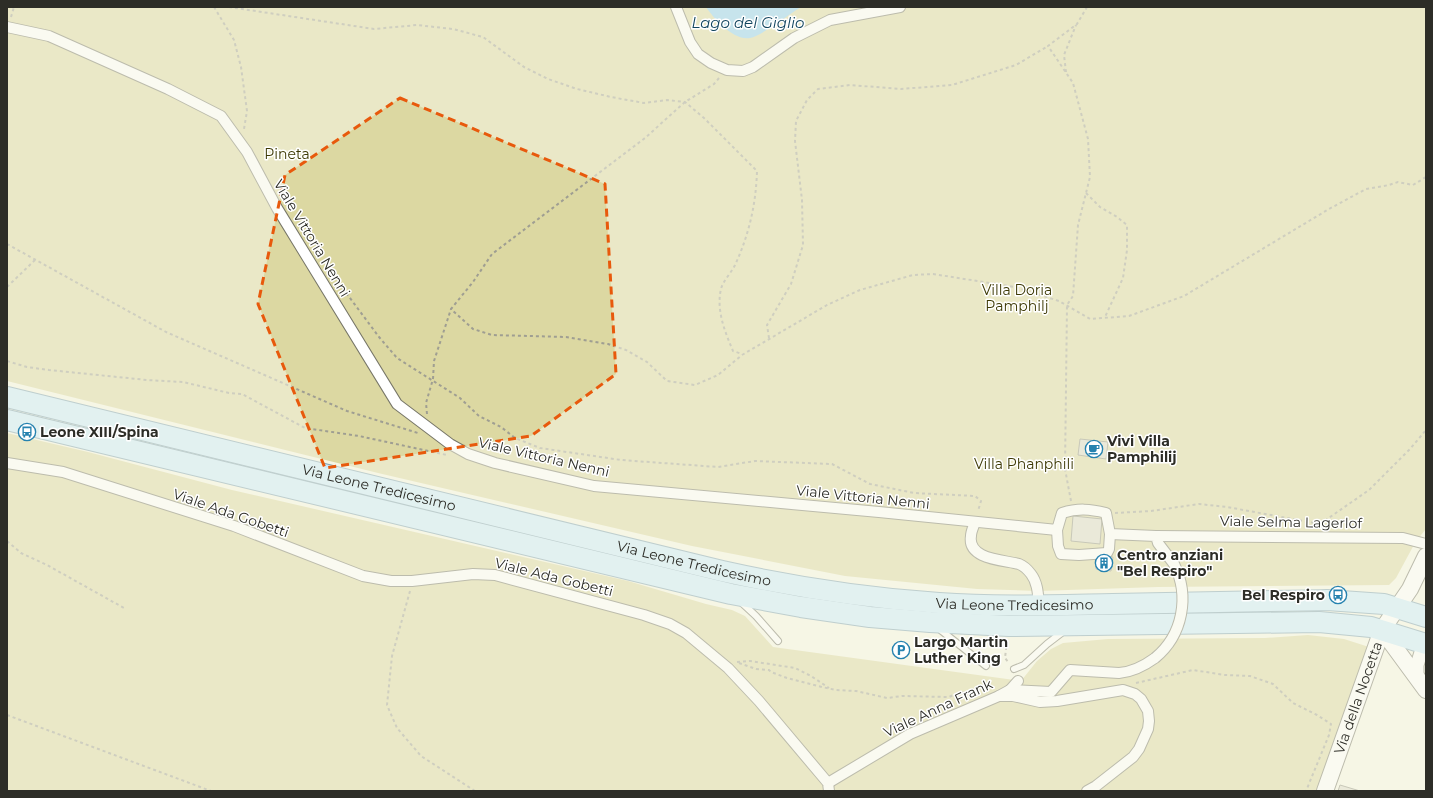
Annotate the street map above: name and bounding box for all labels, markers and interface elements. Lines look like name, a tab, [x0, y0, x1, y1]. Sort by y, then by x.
water label: Lago del Giglio	[691, 13, 805, 32]
park label: Pineta	[264, 145, 310, 163]
street label: Viale Vittoria Nenni	[270, 176, 354, 300]
park label: Villa Doria Pamphilj	[982, 281, 1052, 315]
bus stop icon: Leone XIII/Spina	[17, 422, 37, 442]
place label: Leone XIII/Spina	[40, 423, 159, 441]
place label: Vivi Villa Pamphilij	[1106, 432, 1177, 466]
street label: Viale Vittoria Nenni	[477, 433, 611, 481]
cafe icon: Vivi Villa Pamphilij	[1084, 439, 1104, 459]
park label: Villa Phanphili	[974, 455, 1074, 473]
street label: Via Leone Tredicesimo	[300, 460, 458, 515]
street label: Viale Vittoria Nenni	[795, 481, 931, 513]
street label: Viale Ada Gobetti	[171, 485, 291, 541]
street label: Viale Selma Lagerlof	[1220, 512, 1364, 532]
street label: Via Leone Tredicesimo	[615, 537, 773, 590]
place label: Centro anziani "Bel Respiro"	[1117, 546, 1223, 580]
building icon: Centro anziani "Bel Respiro"	[1094, 553, 1114, 573]
street label: Viale Ada Gobetti	[493, 554, 615, 600]
bus stop icon: Bel Respiro	[1328, 585, 1348, 605]
place label: Bel Respiro	[1242, 586, 1325, 604]
street label: Via Leone Tredicesimo	[935, 594, 1094, 614]
place label: Largo Martin Luther King	[914, 633, 1008, 667]
street label: Via della Nocetta	[1330, 639, 1386, 756]
parking icon: Largo Martin Luther King	[891, 640, 911, 660]
street label: Viale Anna Frank	[881, 675, 996, 741]

